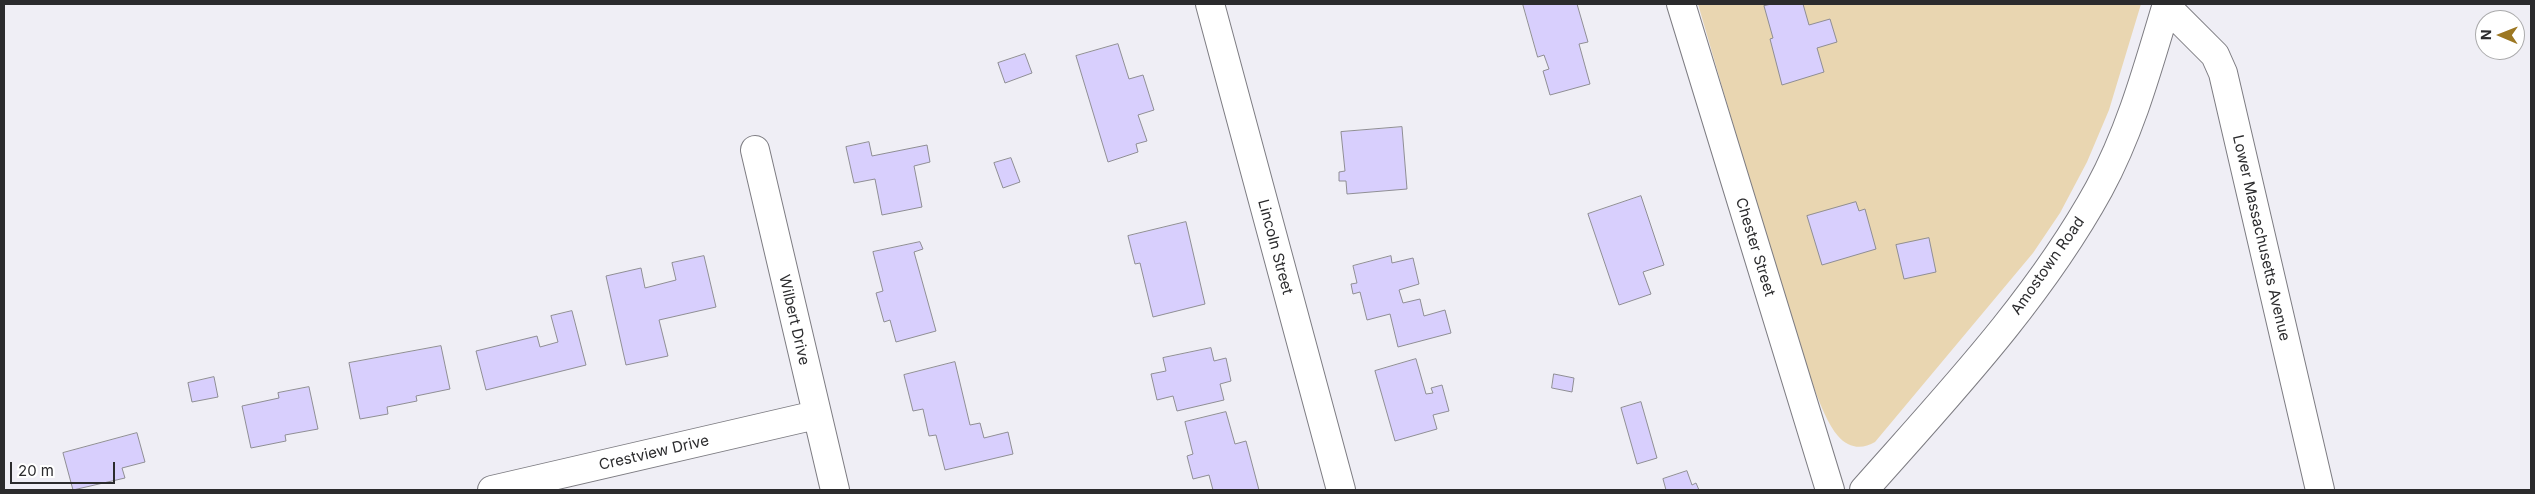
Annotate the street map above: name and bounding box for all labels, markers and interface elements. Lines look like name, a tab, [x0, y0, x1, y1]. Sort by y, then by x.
north arrow	[2475, 10, 2525, 60]
text: N	[2477, 29, 2494, 40]
street label: Lower Massachusetts Avenue	[2228, 133, 2294, 343]
street label: Chester Street	[1731, 196, 1779, 298]
street label: Lincoln Street	[1254, 198, 1296, 296]
street label: Amostown Road	[2008, 214, 2088, 318]
street label: Wilbert Drive	[775, 273, 813, 367]
street label: Crestview Drive	[597, 432, 711, 474]
scale bar	[12, 452, 118, 484]
text: 20 m	[18, 461, 54, 480]

